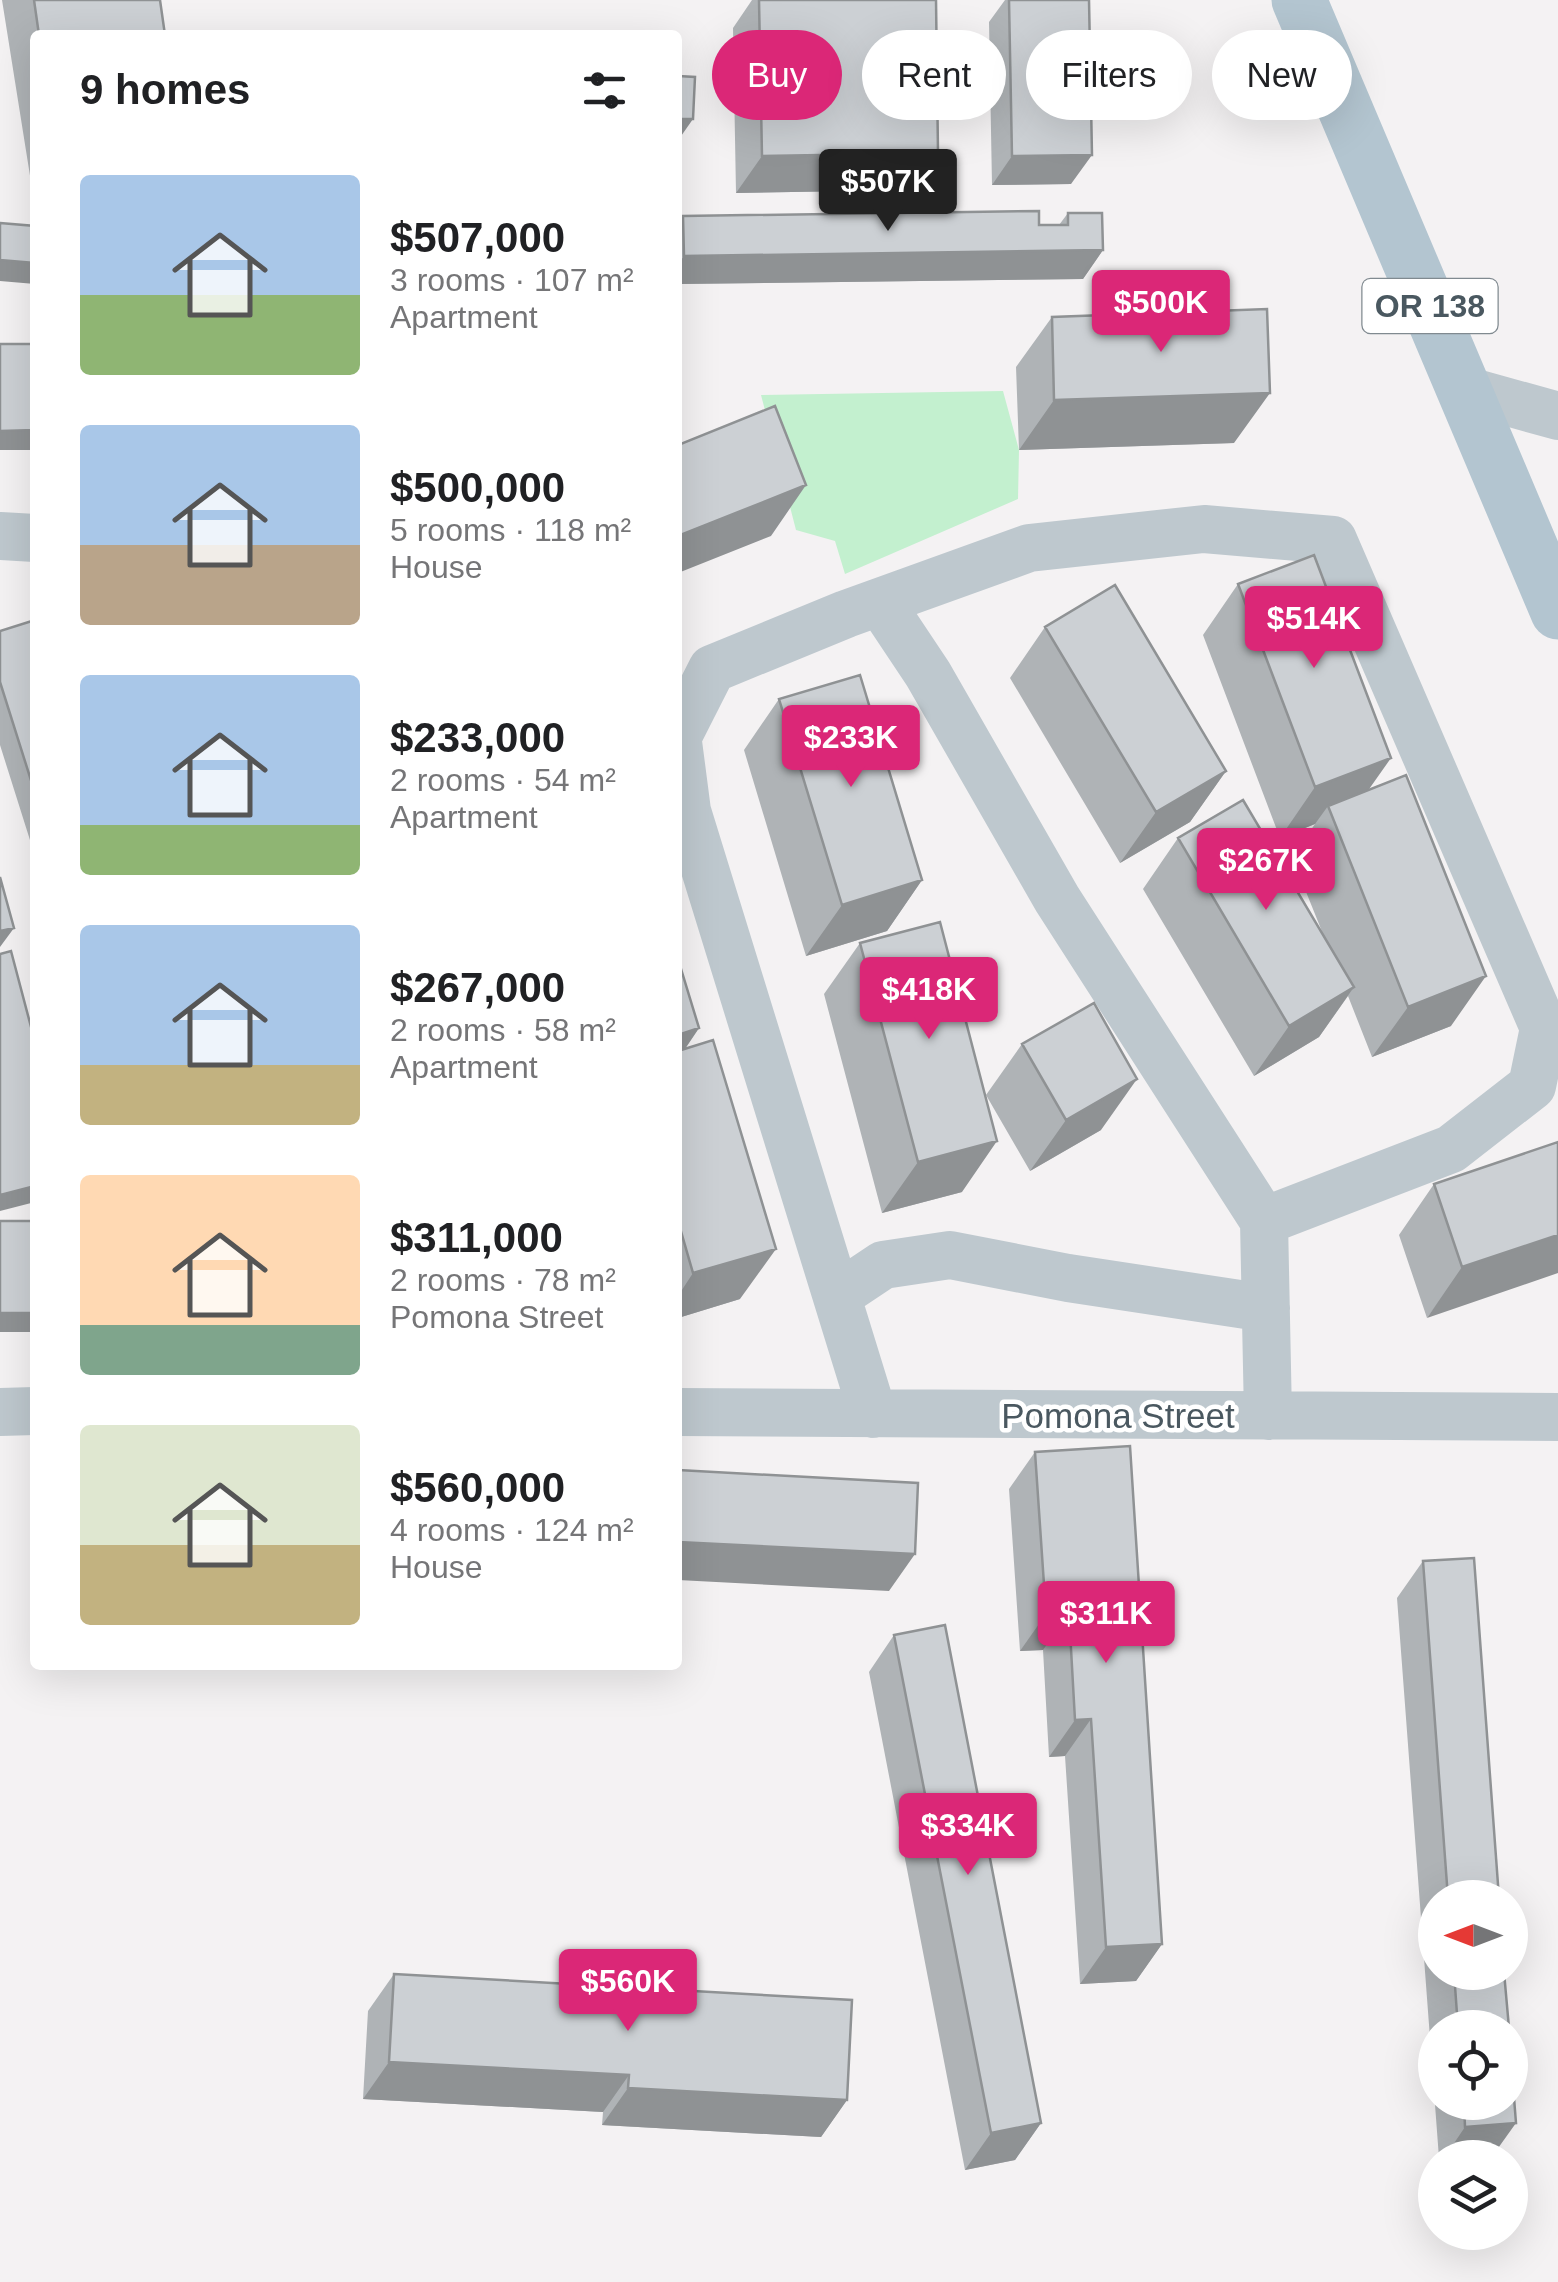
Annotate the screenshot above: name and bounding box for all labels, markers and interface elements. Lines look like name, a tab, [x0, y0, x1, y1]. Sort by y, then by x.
chip: Buy	[712, 30, 842, 120]
chip: Rent	[862, 30, 1006, 120]
chip: Filters	[1026, 30, 1192, 120]
chip: New	[1212, 30, 1352, 120]
icon: filters	[577, 63, 632, 118]
text: 9 homes	[80, 66, 250, 113]
pin: $507K	[818, 149, 958, 234]
text: $507K	[841, 163, 935, 199]
text: $507,000	[390, 214, 565, 261]
icon: home	[160, 215, 280, 335]
text: 3 rooms · 107 m²	[390, 262, 634, 298]
pin: $500K	[1091, 270, 1231, 355]
road number: OR 138	[1362, 279, 1498, 333]
text: $500K	[1114, 284, 1208, 320]
text: Apartment	[390, 299, 538, 335]
text: $500,000	[390, 464, 565, 511]
icon: home	[160, 465, 280, 585]
text: 5 rooms · 118 m²	[390, 512, 631, 548]
text: House	[390, 549, 483, 585]
pin: $514K	[1244, 586, 1384, 671]
text: $514K	[1267, 600, 1361, 636]
pin: $233K	[781, 705, 921, 790]
text: $233,000	[390, 714, 565, 761]
icon: home	[160, 715, 280, 835]
text: $233K	[804, 719, 898, 755]
text: 2 rooms · 54 m²	[390, 762, 616, 798]
text: Apartment	[390, 799, 538, 835]
pin: $267K	[1196, 828, 1336, 913]
text: $267K	[1219, 842, 1313, 878]
pin: $418K	[859, 957, 999, 1042]
text: $267,000	[390, 964, 565, 1011]
icon: home	[160, 965, 280, 1085]
text: $418K	[882, 971, 976, 1007]
text: 2 rooms · 58 m²	[390, 1012, 616, 1048]
text: Apartment	[390, 1049, 538, 1085]
text: $311,000	[390, 1214, 563, 1261]
icon: home	[160, 1215, 280, 1335]
text: 2 rooms · 78 m²	[390, 1262, 616, 1298]
text: Pomona Street	[390, 1299, 603, 1335]
street label: Pomona Street	[1001, 1396, 1235, 1435]
text: $560,000	[390, 1464, 565, 1511]
icon: home	[160, 1465, 280, 1585]
text: 4 rooms · 124 m²	[390, 1512, 634, 1548]
text: House	[390, 1549, 483, 1585]
pin: $311K	[1036, 1581, 1176, 1666]
text: $311K	[1060, 1595, 1152, 1631]
pin: $334K	[898, 1793, 1038, 1878]
text: $334K	[921, 1807, 1015, 1843]
north arrow	[1418, 1880, 1528, 1990]
map controls	[1418, 1880, 1528, 2250]
pin: $560K	[558, 1949, 698, 2034]
text: $560K	[581, 1963, 675, 1999]
button: locate	[1418, 2010, 1528, 2120]
button: layers	[1418, 2140, 1528, 2250]

